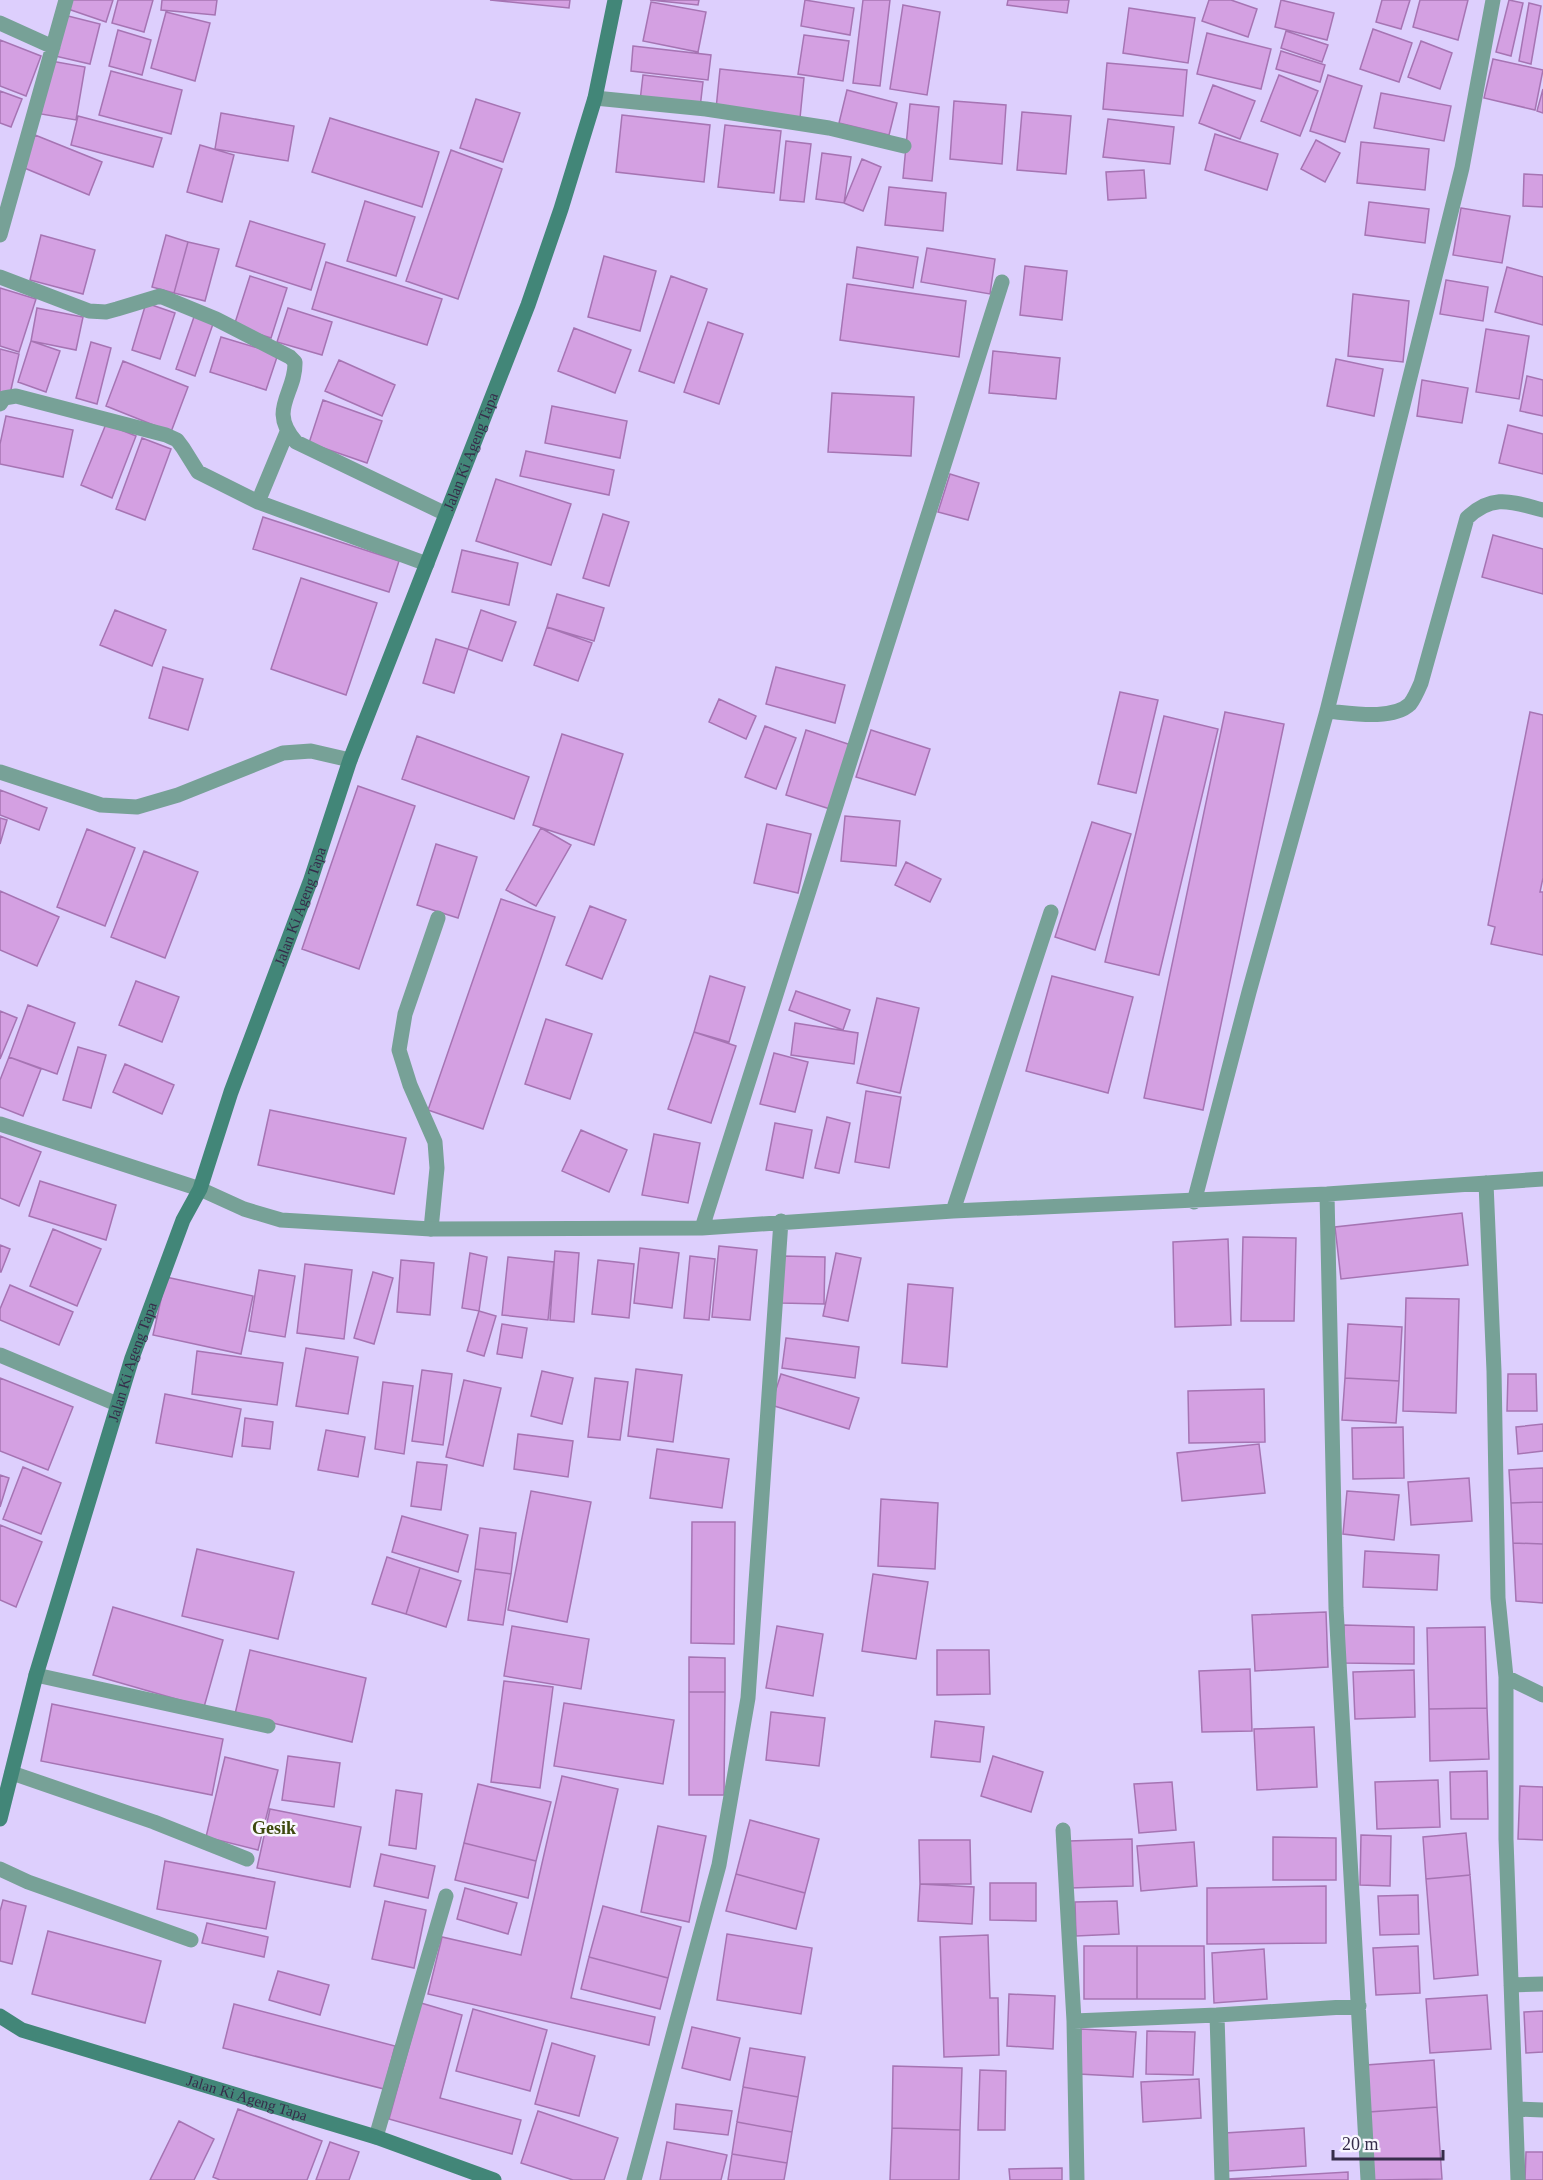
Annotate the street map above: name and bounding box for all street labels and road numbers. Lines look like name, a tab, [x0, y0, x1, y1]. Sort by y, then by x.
street label: Jalan Ki Ageng Tapa	[440, 390, 501, 513]
street label: Jalan Ki Ageng Tapa	[271, 845, 329, 968]
street label: Jalan Ki Ageng Tapa	[105, 1300, 160, 1424]
street label: Jalan Ki Ageng Tapa	[185, 2072, 309, 2124]

